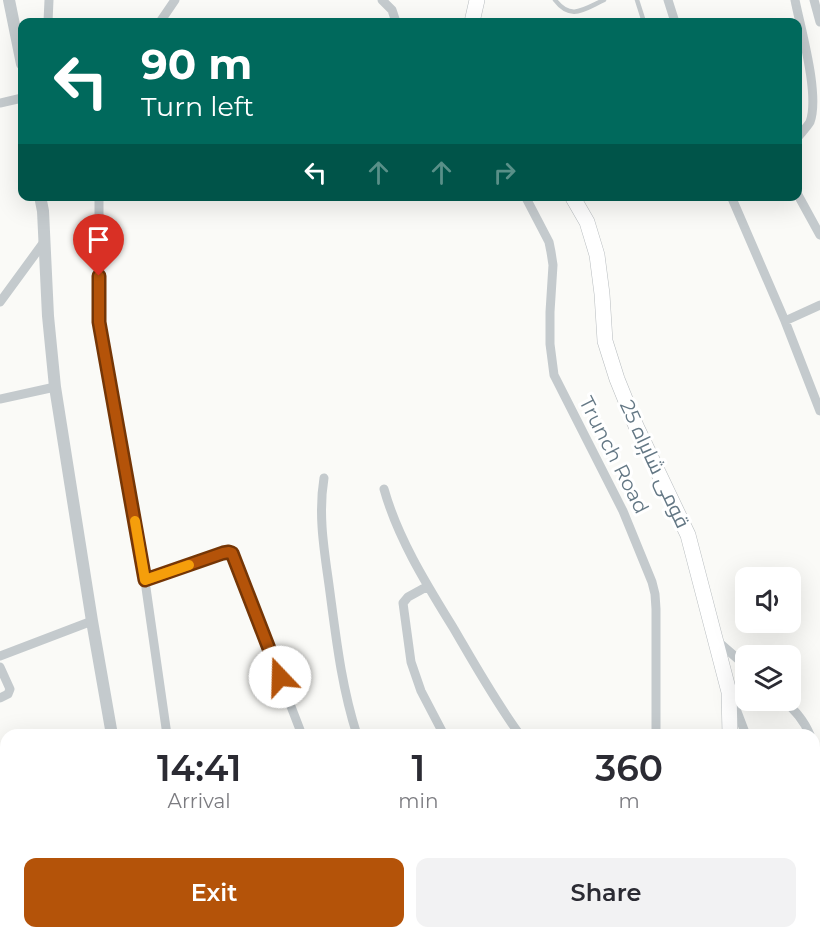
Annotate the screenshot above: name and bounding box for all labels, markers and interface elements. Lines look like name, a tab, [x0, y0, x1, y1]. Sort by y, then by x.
text: 90 m	[141, 38, 252, 90]
icon: left	[42, 42, 120, 120]
text: Turn left	[141, 90, 254, 123]
icon: left	[299, 156, 332, 189]
icon: ahead	[362, 156, 395, 189]
icon: ahead	[425, 156, 458, 189]
icon: right	[488, 156, 521, 189]
pin	[73, 214, 124, 276]
icon: arrive	[82, 223, 115, 256]
street label: Trunch Road	[574, 392, 654, 518]
street label: قومی شاہراہ 25	[614, 396, 695, 532]
map controls	[735, 567, 801, 711]
button: sound	[735, 567, 801, 633]
position arrow	[248, 645, 312, 709]
button: layers	[735, 645, 801, 711]
text: 14:41	[157, 746, 241, 790]
text: 1	[412, 746, 425, 790]
text: 360	[595, 746, 663, 790]
text: Arrival	[168, 789, 231, 813]
text: min	[398, 789, 438, 813]
text: m	[619, 789, 640, 813]
button: Exit	[24, 858, 404, 927]
button: Share	[416, 858, 796, 927]

